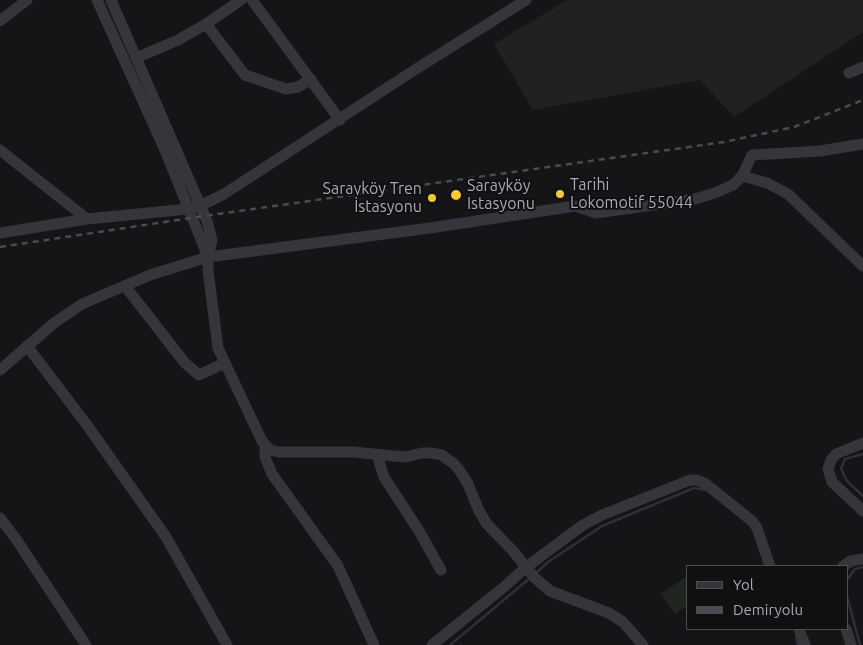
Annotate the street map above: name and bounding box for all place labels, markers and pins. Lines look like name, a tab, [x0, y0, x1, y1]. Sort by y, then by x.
place label: Tarihi Lokomotif 55044	[570, 175, 693, 213]
place label: Sarayköy Istasyonu	[467, 176, 535, 214]
place label: Sarayköy Tren İstasyonu	[323, 179, 422, 217]
marker: Sarayköy Istasyonu	[449, 188, 463, 202]
marker: Tarihi Lokomotif 55044	[554, 188, 566, 200]
marker: Sarayköy Tren İstasyonu	[426, 192, 438, 204]

